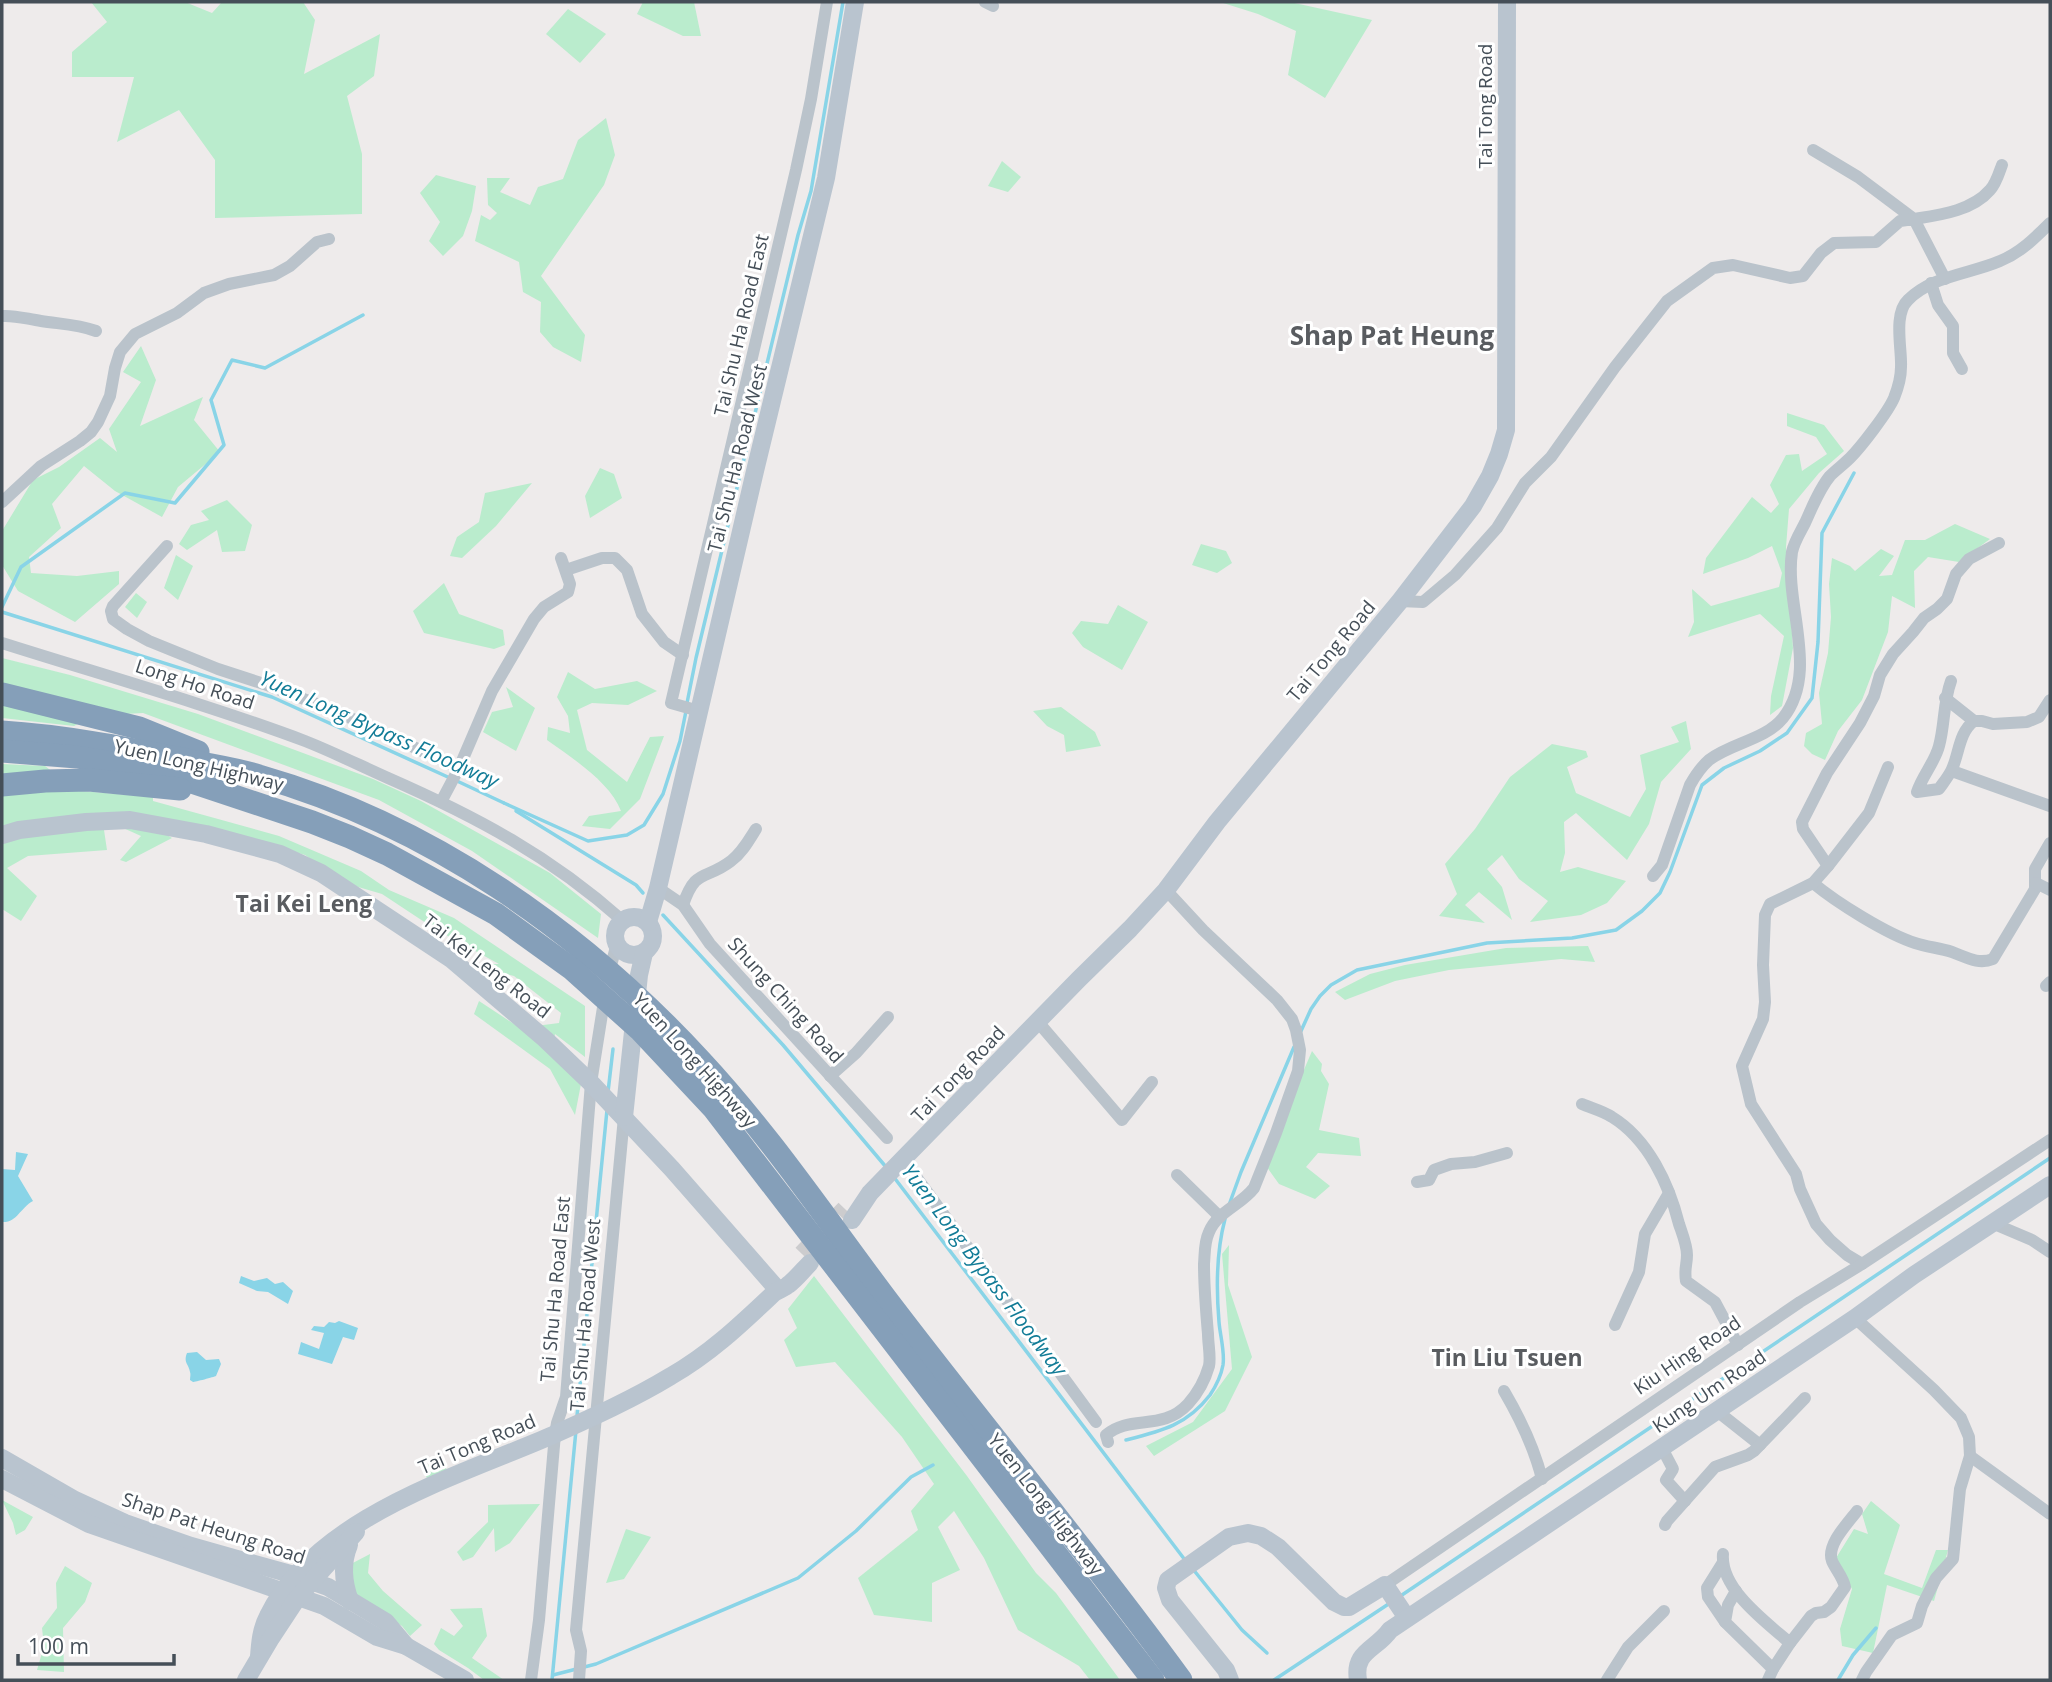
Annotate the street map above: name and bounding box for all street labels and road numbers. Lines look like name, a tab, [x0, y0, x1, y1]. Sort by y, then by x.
street label: Tai Tong Road	[1472, 44, 1498, 168]
street label: Tai Shu Ha Road East	[707, 231, 775, 419]
street label: Tai Shu Ha Road West	[701, 361, 773, 555]
street label: Tai Tong Road	[1281, 595, 1381, 707]
street label: Long Ho Road	[132, 652, 258, 716]
street label: Yuen Long Highway	[112, 733, 287, 797]
street label: Tai Kei Leng Road	[418, 908, 556, 1024]
street label: Shung Ching Road	[722, 931, 850, 1069]
street label: Yuen Long Highway	[627, 987, 763, 1133]
street label: Tai Tong Road	[905, 1020, 1011, 1128]
street label: Tai Shu Ha Road East	[534, 1195, 576, 1383]
street label: Tai Shu Ha Road West	[564, 1217, 606, 1412]
street label: Kiu Hing Road	[1628, 1310, 1746, 1400]
street label: Kung Um Road	[1647, 1343, 1771, 1439]
street label: Tai Tong Road	[414, 1408, 540, 1480]
street label: Yuen Long Highway	[982, 1428, 1110, 1581]
street label: Shap Pat Heung Road	[119, 1486, 309, 1570]

